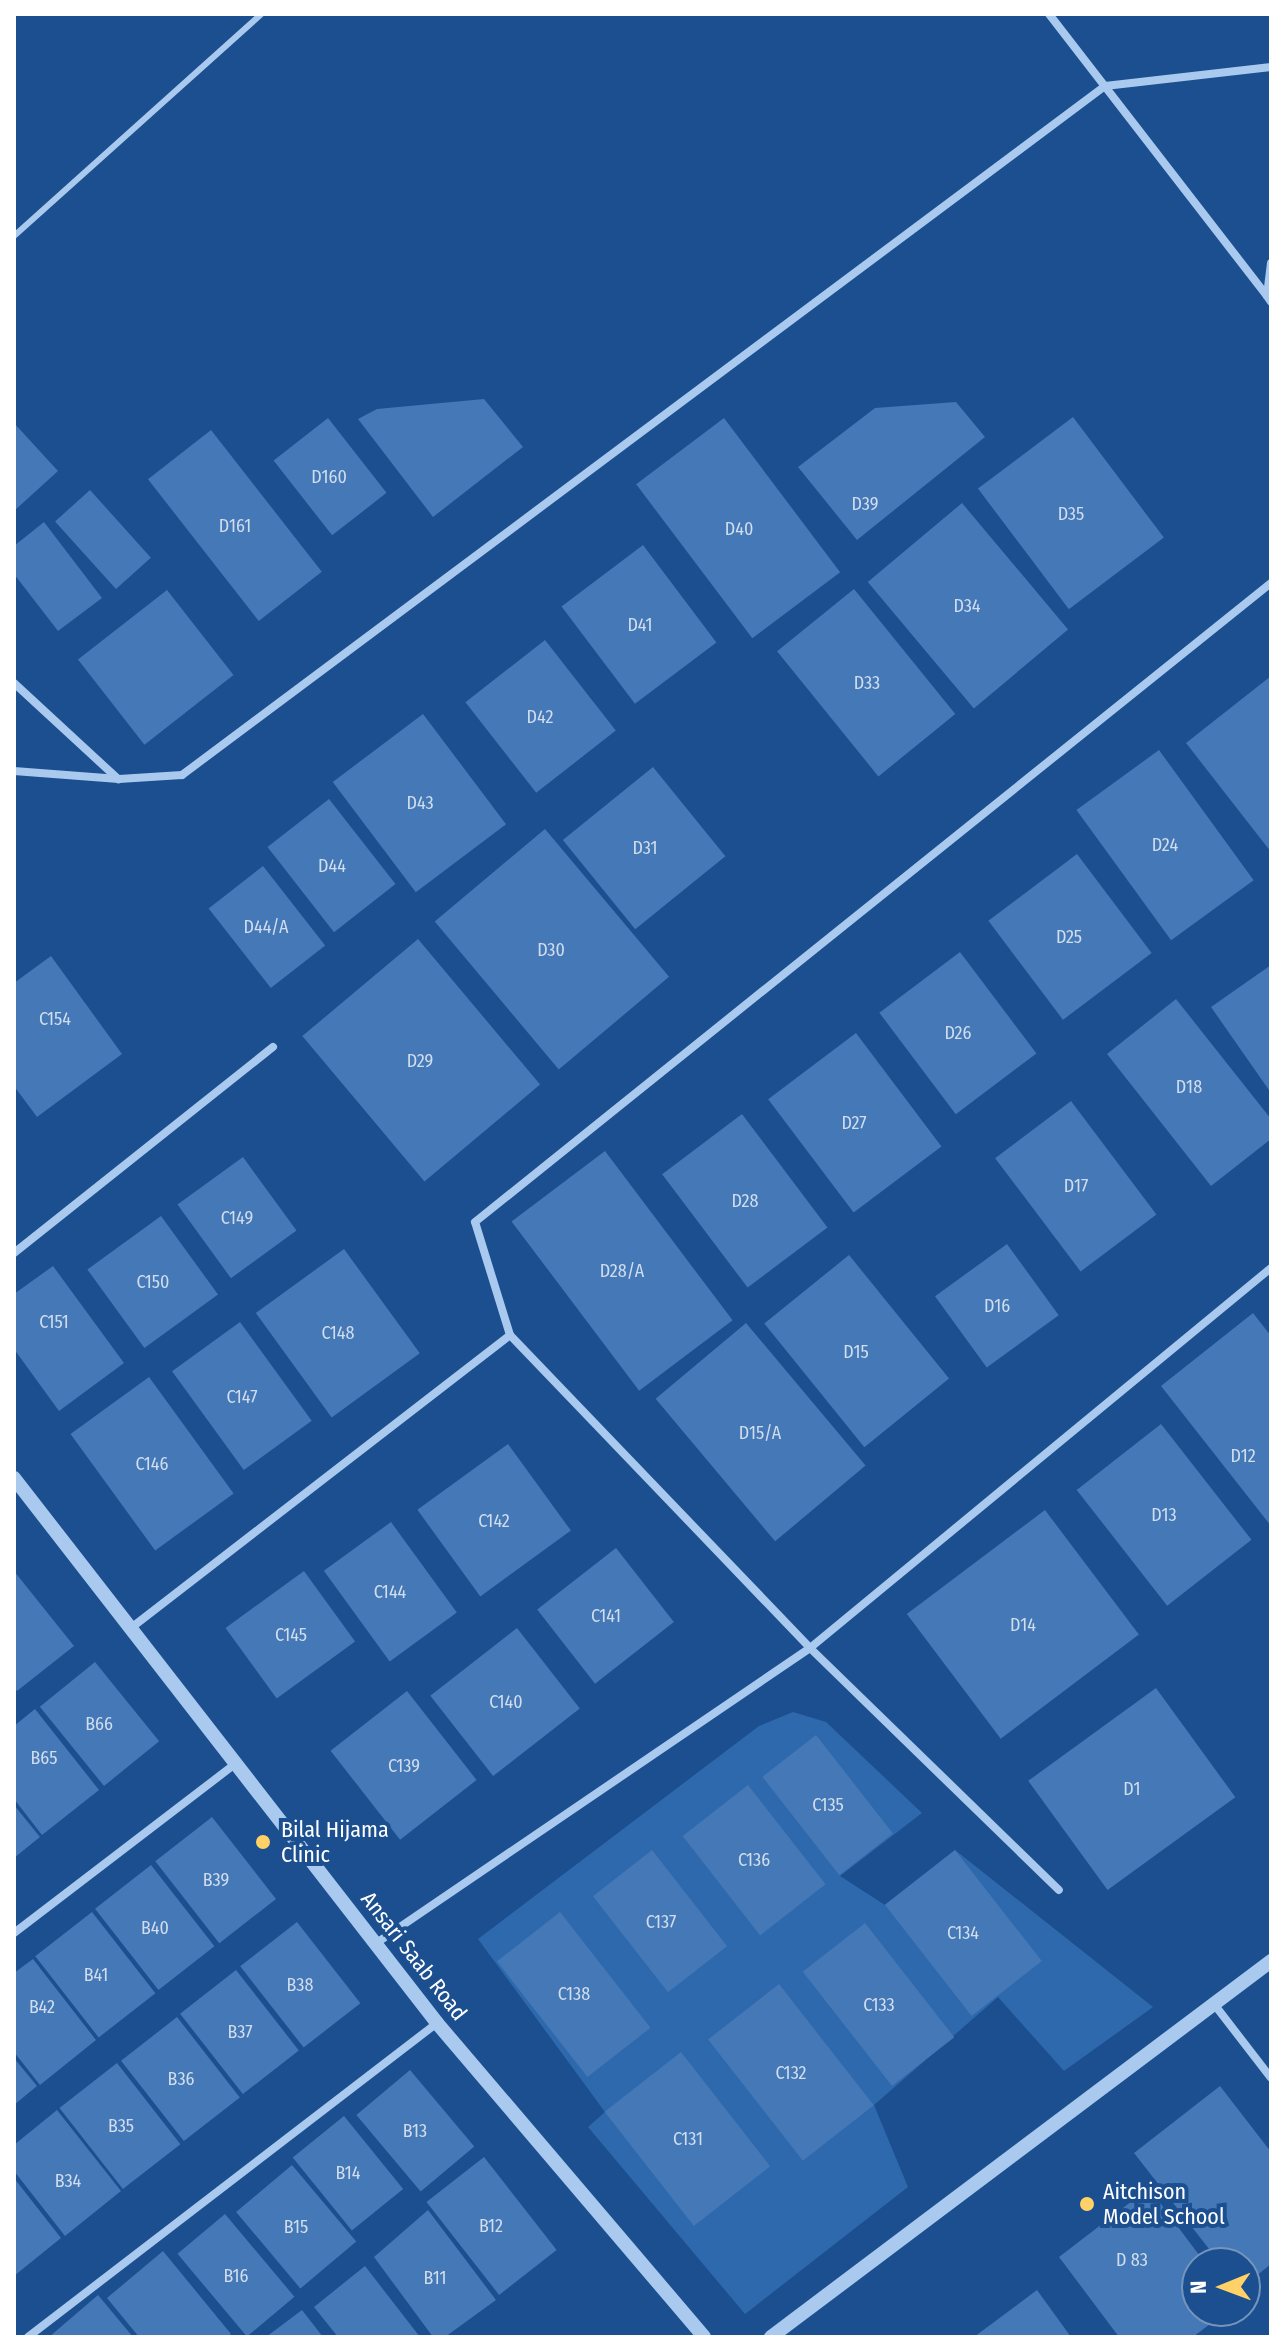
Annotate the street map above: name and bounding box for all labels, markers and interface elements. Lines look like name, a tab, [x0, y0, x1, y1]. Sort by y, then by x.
house number: D160	[311, 466, 347, 488]
house number: D39	[852, 493, 878, 515]
house number: D35	[1058, 503, 1084, 525]
house number: D161	[219, 515, 251, 537]
house number: D40	[725, 518, 753, 540]
house number: D34	[954, 595, 980, 617]
house number: D41	[627, 614, 653, 636]
house number: D33	[854, 672, 880, 694]
house number: D42	[527, 706, 553, 728]
house number: D43	[406, 792, 434, 814]
house number: D24	[1152, 834, 1178, 856]
house number: D31	[633, 837, 657, 859]
house number: D44	[318, 855, 346, 877]
house number: D44/A	[244, 916, 288, 938]
house number: D25	[1056, 926, 1082, 948]
house number: D30	[537, 939, 565, 961]
house number: C154	[39, 1008, 71, 1030]
house number: D26	[945, 1022, 971, 1044]
house number: D29	[407, 1050, 433, 1072]
house number: D18	[1176, 1076, 1202, 1098]
house number: D27	[841, 1112, 867, 1134]
house number: D17	[1064, 1175, 1088, 1197]
house number: D28	[732, 1190, 758, 1212]
house number: C149	[221, 1207, 253, 1229]
house number: D28/A	[600, 1260, 644, 1282]
house number: C150	[137, 1271, 169, 1293]
house number: D16	[984, 1295, 1010, 1317]
house number: C151	[39, 1311, 69, 1333]
house number: C148	[322, 1322, 354, 1344]
house number: D15	[843, 1341, 869, 1363]
house number: C147	[227, 1386, 257, 1408]
house number: D15/A	[739, 1422, 781, 1444]
house number: D12	[1230, 1445, 1256, 1467]
house number: C146	[136, 1453, 168, 1475]
house number: D13	[1151, 1504, 1177, 1526]
house number: C142	[478, 1510, 510, 1532]
house number: C144	[374, 1581, 406, 1603]
house number: C141	[591, 1605, 621, 1627]
house number: D14	[1010, 1614, 1036, 1636]
house number: C145	[275, 1624, 307, 1646]
house number: C140	[489, 1691, 523, 1713]
house number: B66	[85, 1713, 113, 1735]
house number: B65	[31, 1747, 57, 1769]
house number: C139	[388, 1755, 420, 1777]
house number: D1	[1123, 1778, 1141, 1800]
house number: C135	[812, 1794, 844, 1816]
place label: Bilal Hijama Clinic	[281, 1816, 389, 1868]
marker: Bilal Hijama Clinic	[252, 1831, 274, 1853]
house number: C136	[738, 1849, 770, 1871]
house number: B39	[203, 1869, 229, 1891]
street label: Ansari Saab Road	[355, 1886, 473, 2026]
house number: C137	[646, 1911, 676, 1933]
house number: B40	[141, 1917, 169, 1939]
house number: C134	[947, 1922, 979, 1944]
house number: B41	[84, 1964, 108, 1986]
house number: B38	[287, 1974, 313, 1996]
house number: C138	[558, 1983, 590, 2005]
house number: C133	[863, 1994, 895, 2016]
house number: B42	[29, 1996, 55, 2018]
house number: B37	[227, 2021, 253, 2043]
house number: C132	[775, 2062, 807, 2084]
house number: B36	[168, 2068, 194, 2090]
house number: B35	[108, 2115, 134, 2137]
house number: B13	[403, 2120, 427, 2142]
house number: C131	[673, 2128, 703, 2150]
house number: B14	[336, 2162, 360, 2184]
house number: B34	[55, 2170, 81, 2192]
place label: Aitchison Model School	[1103, 2178, 1225, 2230]
marker: Aitchison Model School	[1078, 2195, 1096, 2213]
house number: B12	[479, 2215, 503, 2237]
house number: B15	[284, 2216, 308, 2238]
north arrow	[1181, 2247, 1261, 2327]
house number: D 83	[1116, 2249, 1148, 2271]
house number: B16	[223, 2265, 249, 2287]
house number: B11	[424, 2267, 446, 2289]
text: N	[1185, 2281, 1212, 2294]

